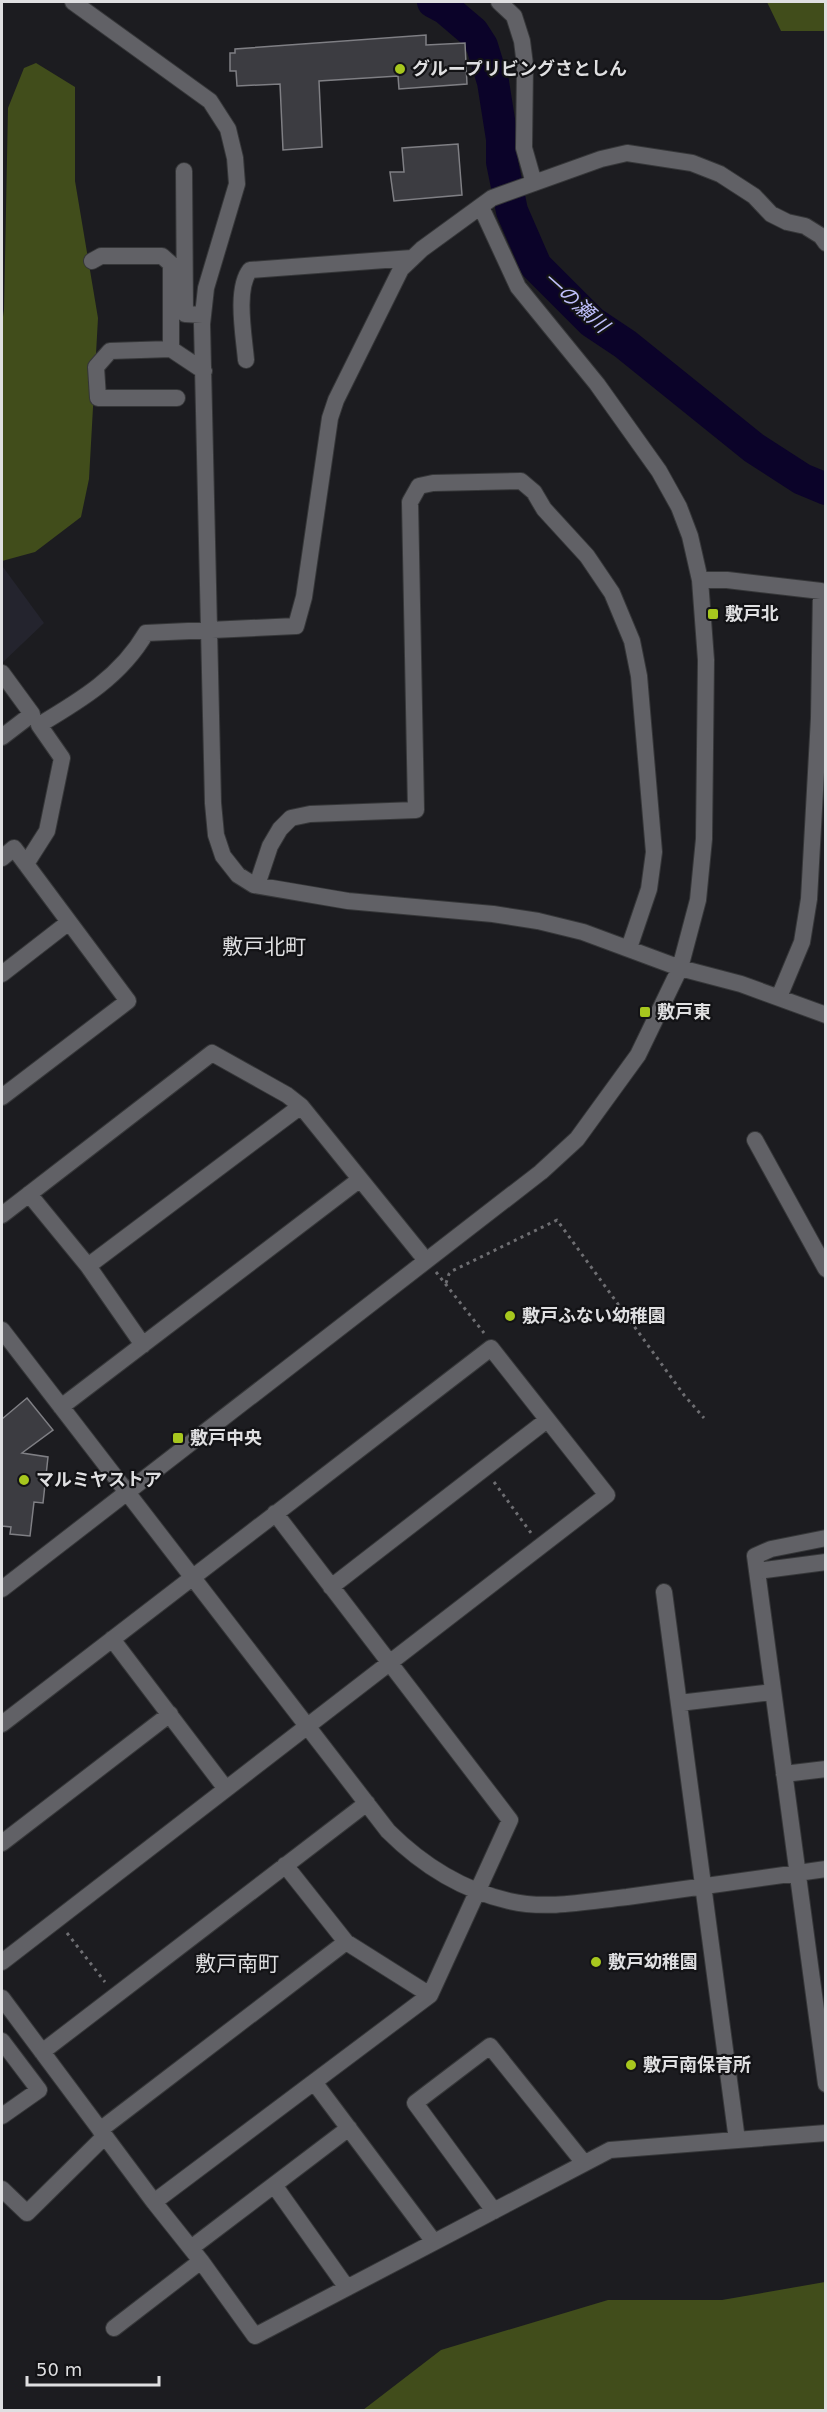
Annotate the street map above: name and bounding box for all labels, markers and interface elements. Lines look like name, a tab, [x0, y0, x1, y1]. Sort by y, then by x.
place label: グループリビングさとしん	[412, 58, 627, 79]
marker: グループリビングさとしん	[393, 62, 407, 76]
water label: 一の瀬川	[538, 266, 615, 339]
place label: 敷戸北	[725, 603, 779, 624]
marker: 敷戸北	[706, 607, 720, 621]
district label: 敷戸北町	[222, 935, 306, 959]
place label: 敷戸東	[657, 1001, 711, 1022]
marker: 敷戸東	[638, 1005, 652, 1019]
place label: 敷戸ふない幼稚園	[522, 1305, 666, 1326]
marker: 敷戸ふない幼稚園	[503, 1309, 517, 1323]
place label: 敷戸中央	[190, 1427, 262, 1448]
marker: 敷戸中央	[171, 1431, 185, 1445]
place label: マルミヤストア	[36, 1469, 162, 1490]
marker: マルミヤストア	[17, 1473, 31, 1487]
place label: 敷戸幼稚園	[608, 1951, 698, 1972]
district label: 敷戸南町	[195, 1952, 279, 1976]
marker: 敷戸幼稚園	[589, 1955, 603, 1969]
place label: 敷戸南保育所	[643, 2054, 751, 2075]
marker: 敷戸南保育所	[624, 2058, 638, 2072]
scale bar	[27, 2349, 159, 2387]
text: 50 m	[36, 2359, 82, 2380]

